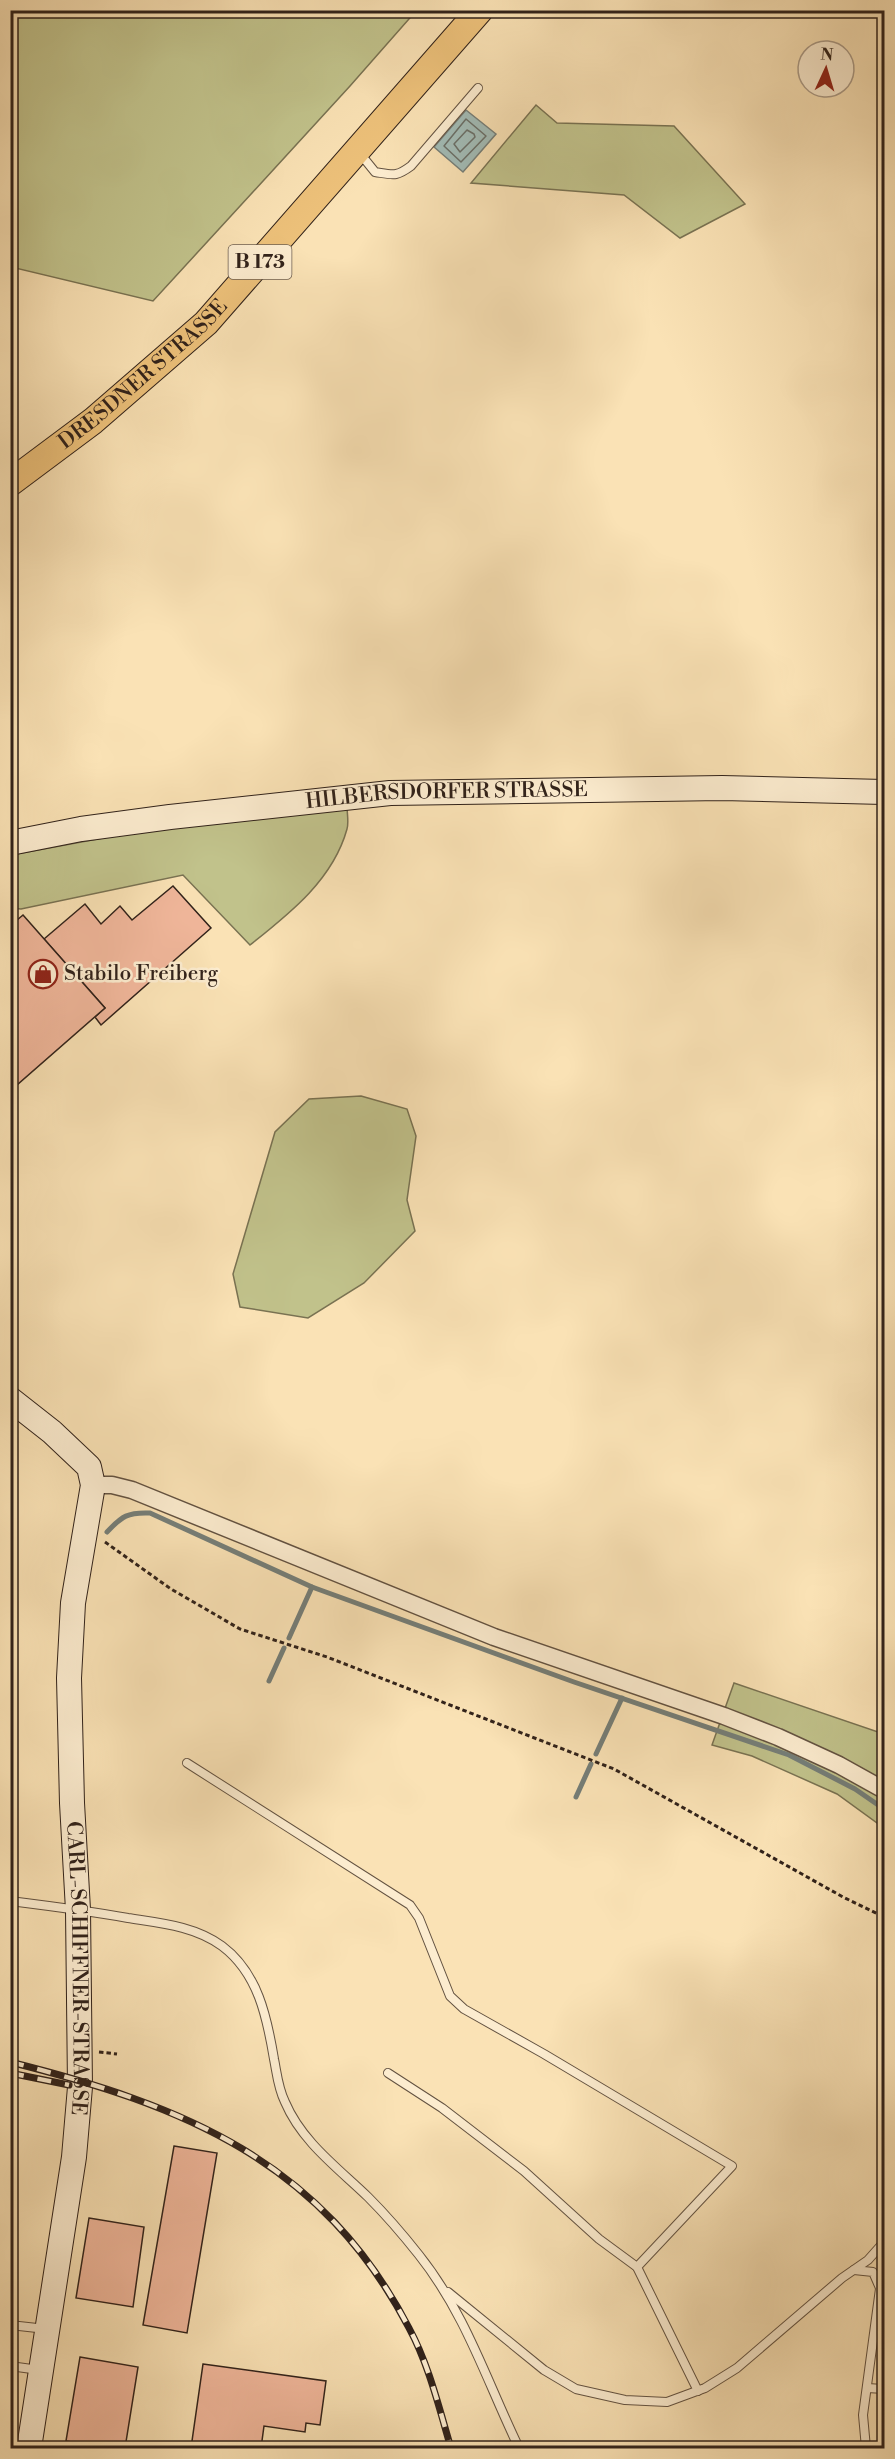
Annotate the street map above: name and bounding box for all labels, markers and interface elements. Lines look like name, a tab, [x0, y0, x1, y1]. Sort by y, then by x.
north arrow	[796, 39, 856, 99]
text: N	[820, 45, 834, 65]
road number: B 173	[228, 245, 292, 279]
street label: DRESDNER STRASSE	[53, 294, 234, 455]
street label: HILBERSDORFER STRASSE	[304, 777, 588, 815]
shop icon: Stabilo Freiberg	[27, 958, 59, 990]
place label: Stabilo Freiberg	[64, 961, 218, 987]
street label: CARL-SCHIFFNER-STRASSE	[60, 1820, 93, 2116]

